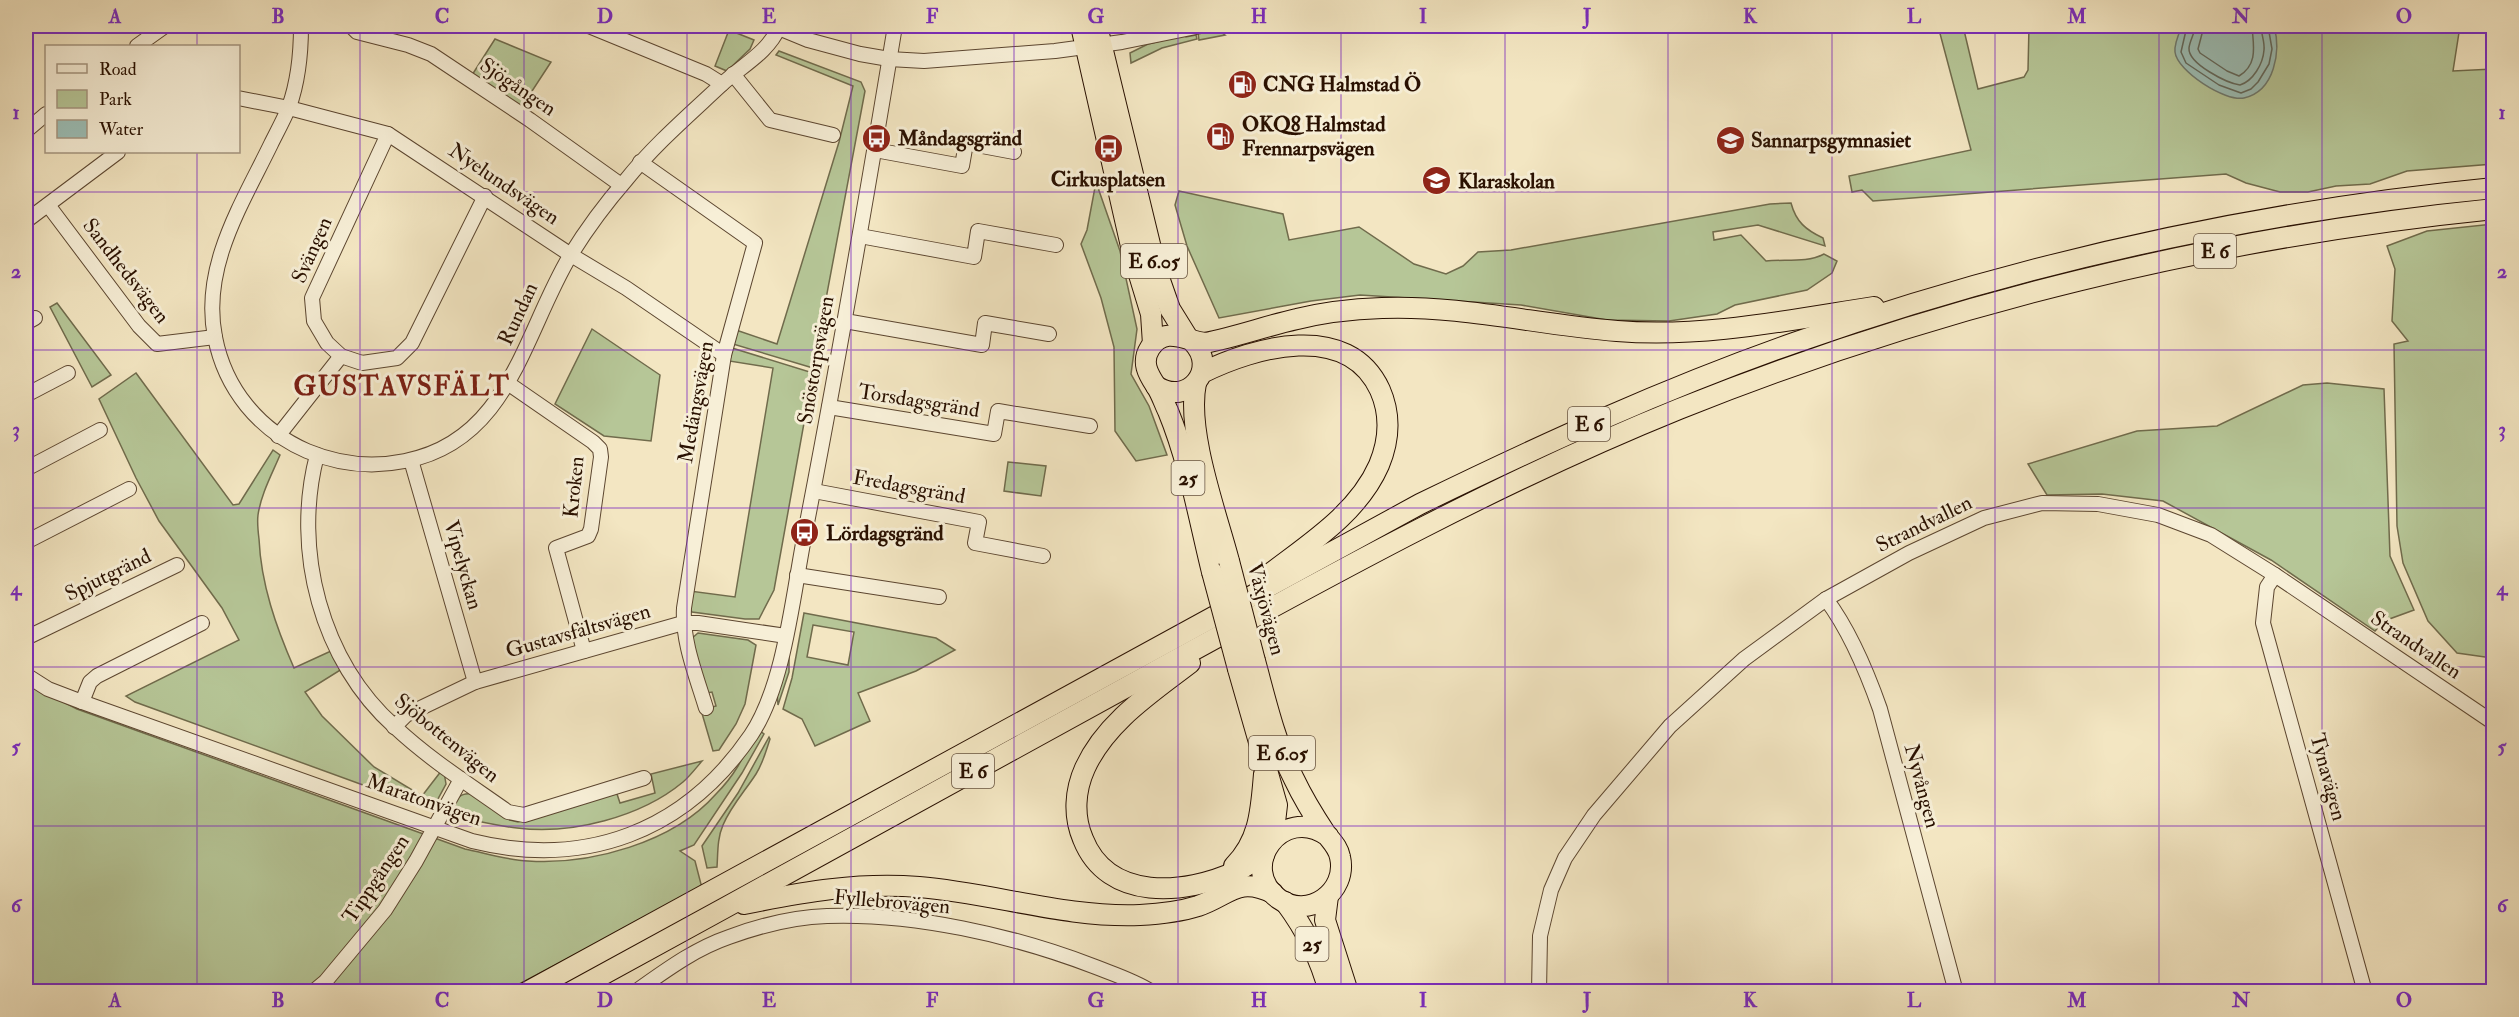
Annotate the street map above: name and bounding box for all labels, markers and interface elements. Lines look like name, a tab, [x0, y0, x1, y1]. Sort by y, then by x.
text: A	[108, 4, 122, 29]
text: B	[271, 4, 285, 29]
text: C	[435, 4, 449, 29]
text: D	[597, 4, 613, 29]
text: E	[762, 4, 777, 29]
text: F	[926, 4, 939, 29]
text: G	[1088, 4, 1105, 29]
text: H	[1251, 4, 1267, 29]
text: I	[1419, 4, 1427, 29]
text: J	[1582, 4, 1591, 29]
text: K	[1743, 4, 1758, 29]
text: L	[1907, 4, 1922, 29]
text: M	[2066, 4, 2087, 29]
text: N	[2231, 4, 2251, 29]
text: O	[2396, 4, 2412, 29]
legend	[45, 45, 240, 153]
street label: Sjögången	[475, 52, 562, 122]
text: Road	[99, 58, 137, 81]
fuel station icon: CNG Halmstad Ö	[1226, 68, 1258, 100]
place label: CNG Halmstad Ö	[1263, 71, 1421, 98]
text: Park	[99, 88, 132, 111]
text: 1	[12, 100, 20, 125]
text: 1	[2498, 100, 2506, 125]
place label: OKQ8 Halmstad Frennarpsvägen	[1242, 111, 1386, 162]
text: Water	[98, 118, 143, 141]
fuel station icon: OKQ8 Halmstad Frennarpsvägen	[1205, 120, 1237, 152]
bus stop icon: Måndagsgränd	[861, 122, 893, 154]
school or university icon: Sannarpsgymnasiet	[1714, 124, 1746, 156]
place label: Måndagsgränd	[897, 125, 1023, 152]
place label: Sannarpsgymnasiet	[1751, 127, 1911, 154]
bus stop icon: Cirkusplatsen	[1092, 132, 1124, 164]
street label: Nyelundsvägen	[443, 137, 565, 231]
school or university icon: Klaraskolan	[1421, 165, 1453, 197]
place label: Cirkusplatsen	[1051, 166, 1165, 193]
place label: Klaraskolan	[1458, 168, 1555, 195]
street label: Svängen	[285, 212, 339, 287]
street label: Sandhedsvägen	[76, 213, 176, 329]
road number: E 6	[2194, 234, 2236, 268]
road number: E 6.05	[1121, 244, 1187, 278]
text: 2	[11, 259, 21, 284]
text: 2	[2497, 259, 2507, 284]
street label: Rundan	[492, 278, 544, 350]
street label: Snöstorpsvägen	[791, 294, 841, 426]
street label: Medängsvägen	[672, 339, 720, 465]
district label: GUSTAVSFÄLT	[294, 370, 510, 403]
street label: Torsdagsgränd	[856, 378, 982, 424]
road number: E 6	[1568, 407, 1610, 441]
text: 3	[12, 417, 20, 442]
text: 3	[2498, 417, 2506, 442]
street label: Kroken	[557, 455, 591, 519]
road number: 25	[1172, 461, 1204, 495]
street label: Fredagsgränd	[851, 464, 968, 510]
street label: Strandvallen	[1871, 489, 1977, 559]
street label: Vipelyckan	[437, 517, 489, 613]
bus stop icon: Lördagsgränd	[789, 517, 821, 549]
place label: Lördagsgränd	[826, 520, 944, 547]
street label: Spjutgränd	[60, 542, 156, 607]
street label: Växjövägen	[1241, 560, 1291, 658]
text: 4	[10, 576, 23, 601]
text: 4	[2496, 576, 2509, 601]
street label: Gustavsfältsvägen	[503, 597, 654, 665]
street label: Strandvallen	[2365, 605, 2467, 685]
street label: Sjöbottenvägen	[389, 687, 505, 789]
street label: Tynavägen	[2303, 730, 2353, 824]
text: 5	[12, 734, 22, 759]
text: 5	[2498, 734, 2508, 759]
road number: E 6.05	[1249, 736, 1315, 770]
street label: Nyvången	[1898, 741, 1946, 831]
road number: E 6	[952, 754, 994, 788]
street label: Maratonvägen	[363, 768, 485, 832]
street label: Tippgången	[336, 829, 416, 929]
street label: Fyllebrovägen	[833, 883, 951, 921]
text: 6	[11, 893, 23, 918]
text: 6	[2497, 893, 2509, 918]
road number: 25	[1296, 927, 1328, 961]
text: A	[108, 988, 122, 1013]
text: B	[271, 988, 285, 1013]
text: C	[435, 988, 449, 1013]
text: D	[597, 988, 613, 1013]
text: E	[762, 988, 777, 1013]
text: F	[926, 988, 939, 1013]
text: G	[1088, 988, 1105, 1013]
text: H	[1251, 988, 1267, 1013]
text: I	[1419, 988, 1427, 1013]
text: J	[1582, 988, 1591, 1013]
text: K	[1743, 988, 1758, 1013]
text: L	[1907, 988, 1922, 1013]
text: M	[2066, 988, 2087, 1013]
text: N	[2231, 988, 2251, 1013]
text: O	[2396, 988, 2412, 1013]

